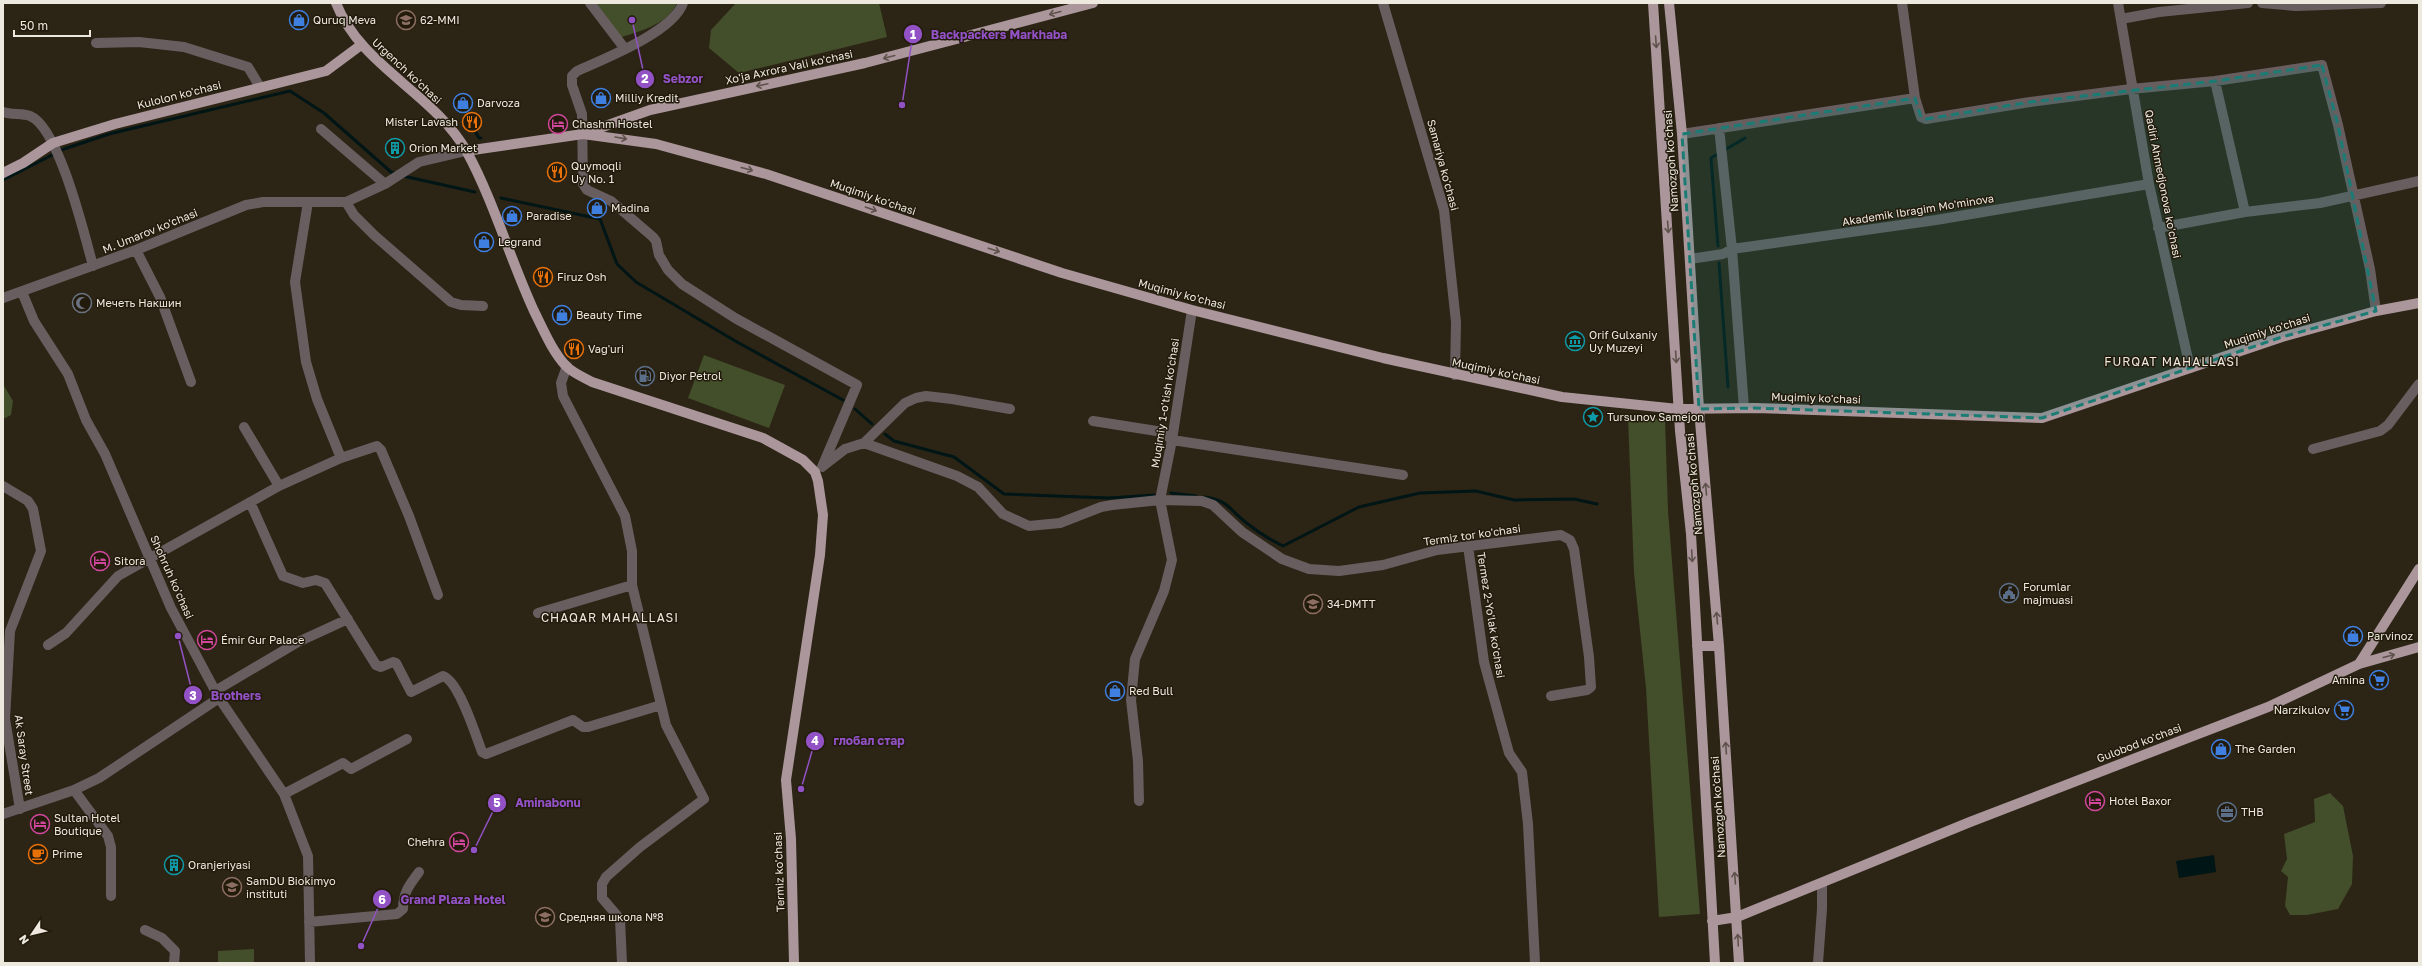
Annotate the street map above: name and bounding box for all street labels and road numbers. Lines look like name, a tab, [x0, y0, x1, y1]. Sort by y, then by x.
street label: Urgench ko'chasi	[370, 35, 445, 106]
street label: Xo'ja Axrora Vali ko'chasi	[724, 47, 854, 86]
street label: Kulolon ko'chasi	[136, 78, 222, 111]
street label: Qadiri Ahmedjonova ko'chasi	[2143, 108, 2184, 259]
street label: Namozgoh ko'chasi	[1660, 110, 1681, 212]
street label: Samariya ko'chasi	[1425, 118, 1462, 212]
street label: Muqimiy ko'chasi	[829, 176, 918, 217]
street label: Akademik Ibragim Mo'minova	[1841, 191, 1995, 228]
street label: M. Umarov ko'chasi	[100, 205, 199, 256]
street label: Muqimiy ko'chasi	[1137, 276, 1227, 311]
street label: Muqimiy ko'chasi	[2222, 310, 2312, 351]
street label: Muqimiy 1-o'tish ko'chasi	[1148, 337, 1181, 469]
street label: Muqimiy ko'chasi	[1451, 355, 1542, 386]
street label: Muqimiy ko'chasi	[1771, 389, 1861, 406]
street label: Namozgoh ko'chasi	[1683, 433, 1704, 535]
street label: Termiz tor ko'chasi	[1422, 521, 1521, 548]
street label: Shohruh ko'chasi	[148, 533, 197, 621]
street label: Termez 2-Yo'lak ko'chasi	[1475, 551, 1508, 679]
street label: Ak Saray Street	[12, 714, 37, 796]
street label: Gulobod ko'chasi	[2095, 720, 2183, 765]
street label: Namozgoh ko'chasi	[1707, 756, 1728, 858]
street label: Termiz ko'chasi	[771, 832, 786, 912]

